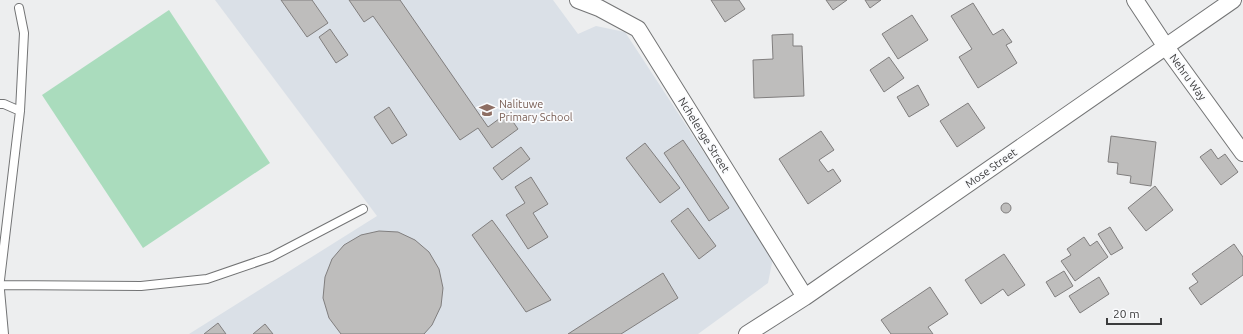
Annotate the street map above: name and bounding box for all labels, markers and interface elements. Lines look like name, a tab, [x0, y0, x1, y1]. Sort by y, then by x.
street label: Nehru Way	[1167, 52, 1209, 103]
street label: Nchelenge Street	[676, 95, 732, 175]
place label: Nalituwe Primary School	[499, 98, 573, 123]
school or university icon: Nalituwe Primary School	[478, 101, 496, 119]
street label: Mose Street	[963, 145, 1020, 190]
scale bar	[1107, 300, 1161, 326]
text: 20 m	[1113, 307, 1140, 320]

